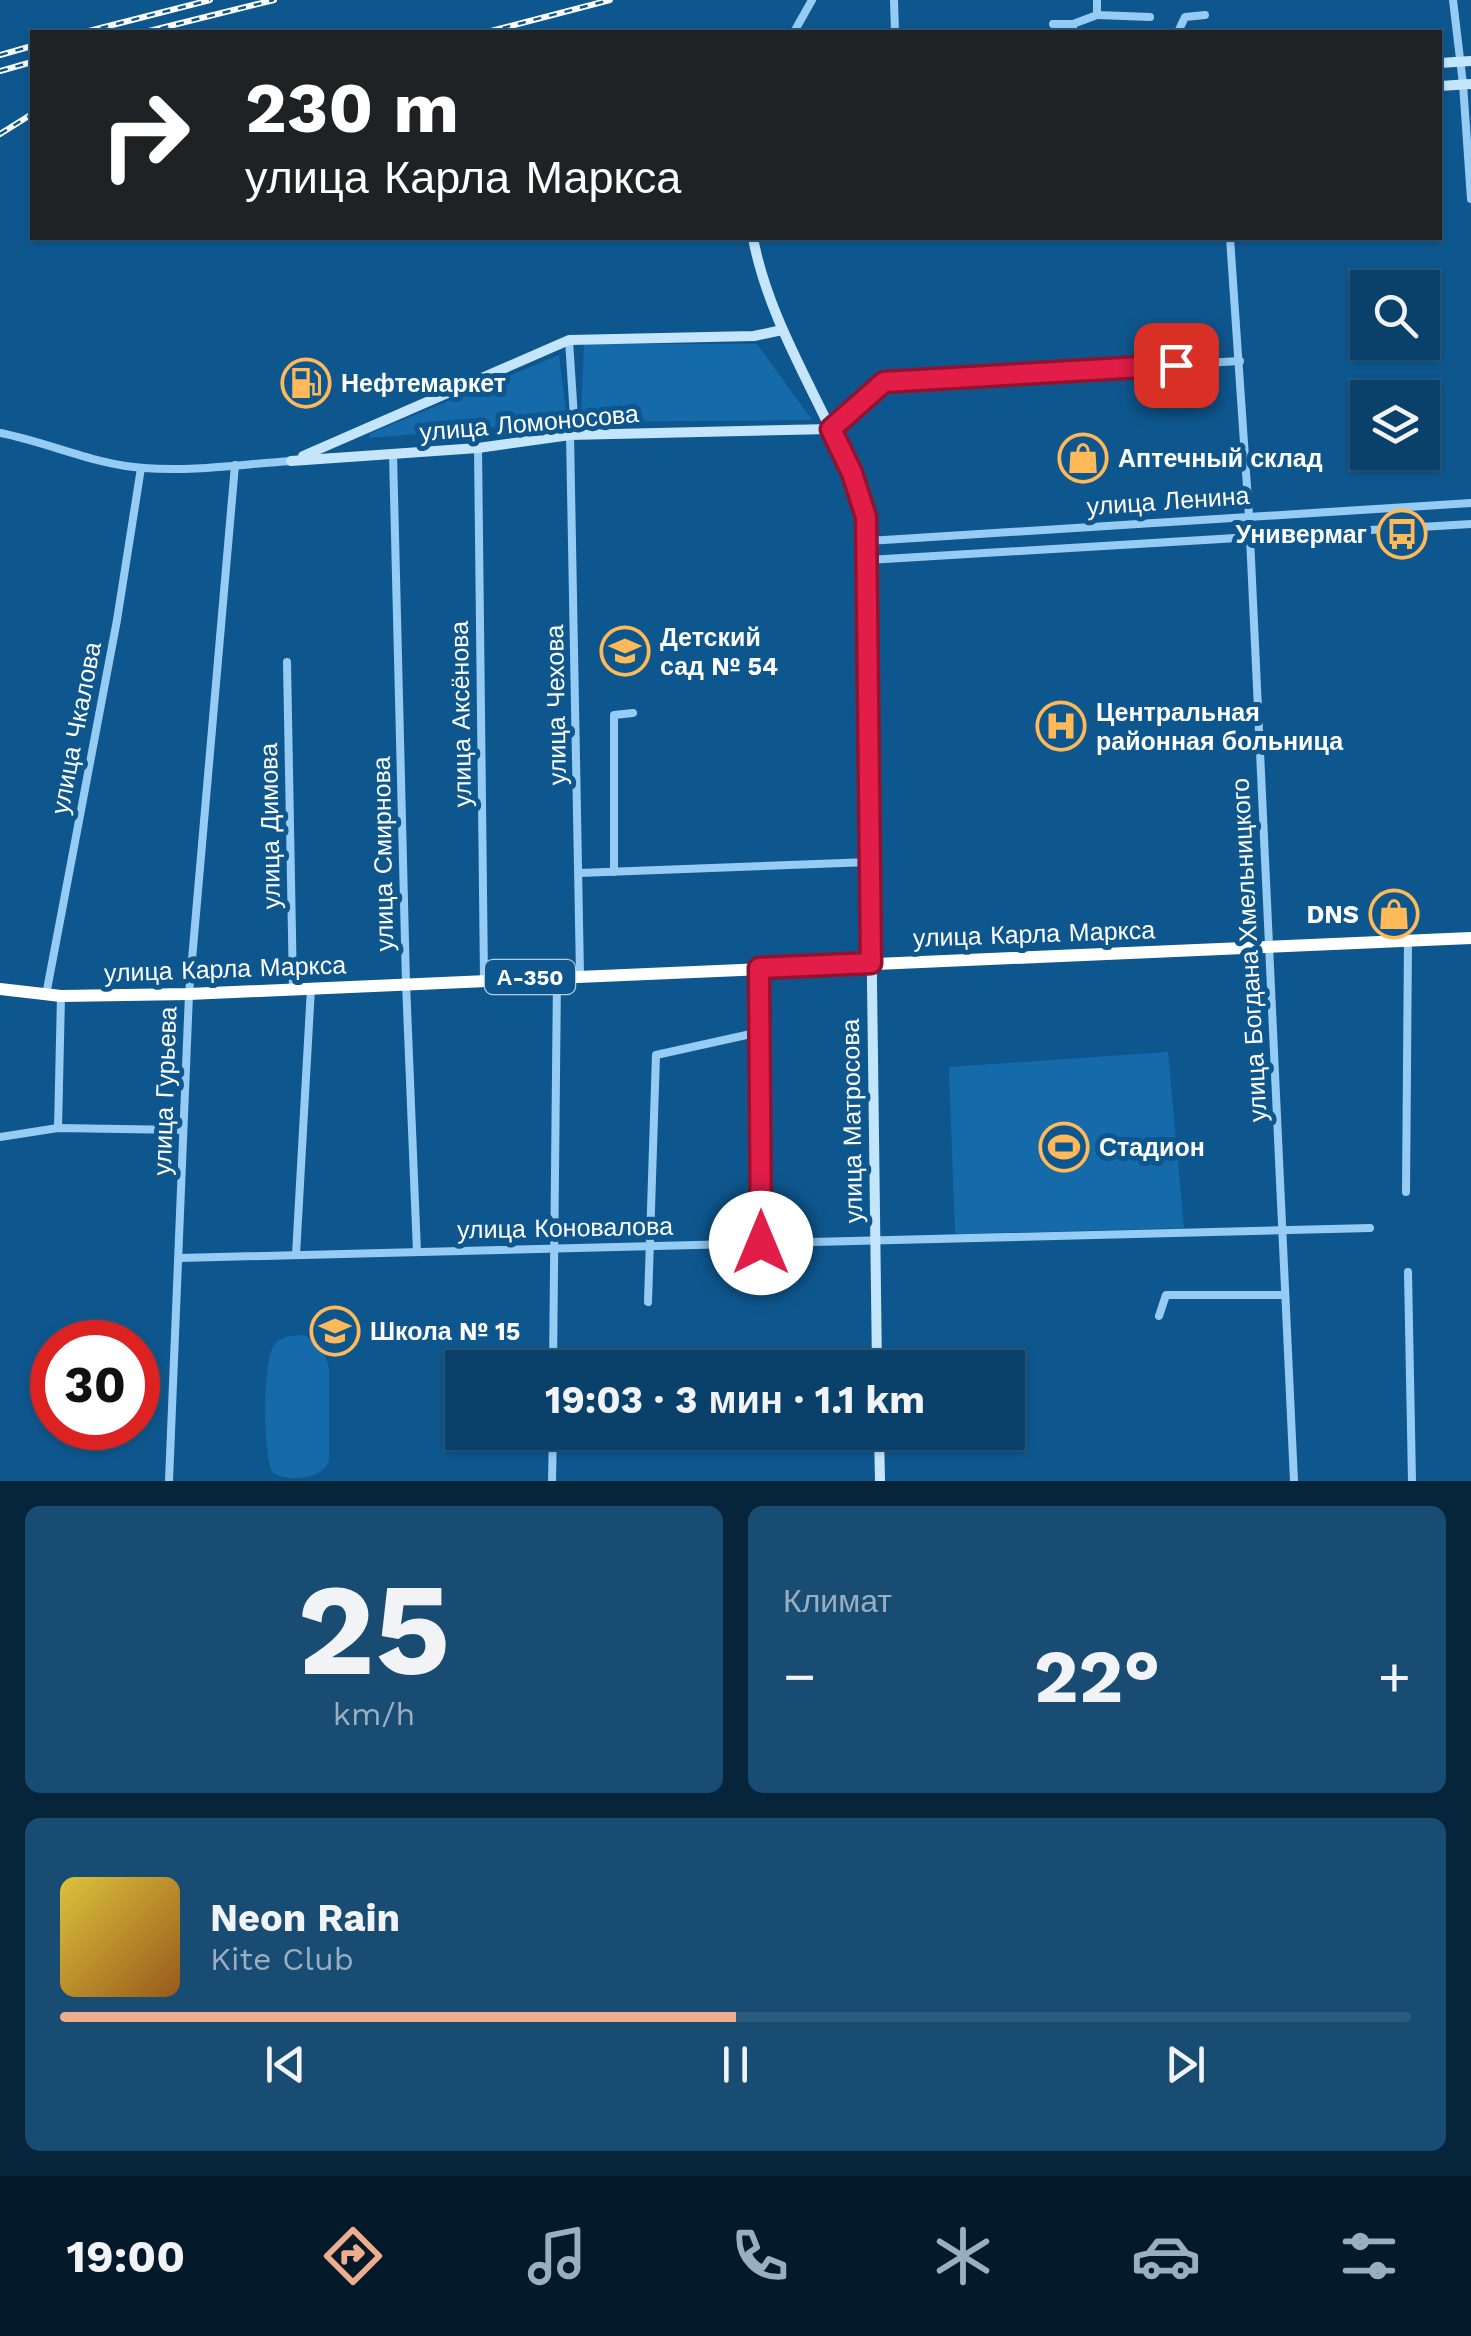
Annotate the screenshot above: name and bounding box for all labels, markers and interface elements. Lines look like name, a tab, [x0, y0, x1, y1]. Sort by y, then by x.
text: 230 m	[245, 67, 459, 149]
icon: right	[80, 70, 210, 200]
text: улица Карла Маркса	[245, 151, 681, 204]
map controls	[1350, 270, 1440, 470]
button: search	[1350, 270, 1440, 360]
pin	[1134, 323, 1219, 408]
icon: arrive	[1149, 338, 1204, 393]
fuel station icon: Нефтемаркет	[280, 357, 332, 409]
place label: Нефтемаркет	[341, 369, 506, 398]
button: layers	[1350, 380, 1440, 470]
street label: улица Ломоносова	[418, 399, 640, 447]
shop icon: Аптечный склад	[1057, 432, 1109, 484]
place label: Аптечный склад	[1118, 444, 1323, 473]
street label: улица Ленина	[1086, 481, 1250, 521]
bus stop icon: Универмаг	[1376, 508, 1428, 560]
place label: Универмаг	[1236, 520, 1367, 549]
street label: улица Аксёнова	[445, 621, 477, 807]
place label: Детский сад № 54	[660, 623, 778, 681]
street label: улица Чехова	[540, 625, 572, 785]
school or university icon: Детский сад № 54	[599, 625, 651, 677]
street label: улица Чкалова	[45, 639, 107, 817]
place label: Центральная районная больница	[1096, 698, 1344, 756]
hospital icon: Центральная районная больница	[1035, 700, 1087, 752]
street label: улица Димова	[254, 743, 286, 909]
street label: улица Смирнова	[367, 756, 399, 952]
street label: улица Богдана Хмельницкого	[1226, 777, 1272, 1123]
shop icon: DNS	[1368, 888, 1420, 940]
place label: DNS	[1306, 900, 1359, 929]
street label: улица Карла Маркса	[912, 915, 1156, 953]
street label: улица Карла Маркса	[103, 950, 347, 988]
road number: А-350	[485, 960, 575, 994]
street label: улица Гурьева	[148, 1006, 182, 1176]
street label: улица Матросова	[836, 1018, 868, 1224]
sports icon: Стадион	[1038, 1121, 1090, 1173]
place label: Стадион	[1099, 1133, 1205, 1162]
position arrow	[709, 1191, 813, 1295]
street label: улица Коновалова	[457, 1212, 673, 1244]
school or university icon: Школа № 15	[309, 1305, 361, 1357]
place label: Школа № 15	[370, 1317, 520, 1346]
speed limit sign: 30	[30, 1320, 160, 1450]
text: 19:03 · 3 мин · 1.1 km	[545, 1378, 925, 1422]
text: 25	[297, 1553, 451, 1706]
text: Климат	[783, 1582, 892, 1620]
text: 22°	[1034, 1632, 1160, 1720]
text: −	[783, 1644, 816, 1708]
text: +	[1378, 1644, 1411, 1708]
text: km/h	[333, 1695, 415, 1733]
text: Neon Rain	[210, 1896, 400, 1940]
text: Kite Club	[210, 1940, 354, 1978]
icon: previous	[258, 2037, 313, 2092]
icon: pause	[708, 2037, 763, 2092]
icon: next	[1158, 2037, 1213, 2092]
icon: directions	[318, 2221, 388, 2291]
icon: music	[522, 2221, 592, 2291]
icon: phone	[725, 2221, 795, 2291]
icon: climate	[928, 2221, 998, 2291]
icon: car	[1131, 2221, 1201, 2291]
icon: filters	[1334, 2221, 1404, 2291]
text: 19:00	[67, 2230, 185, 2283]

